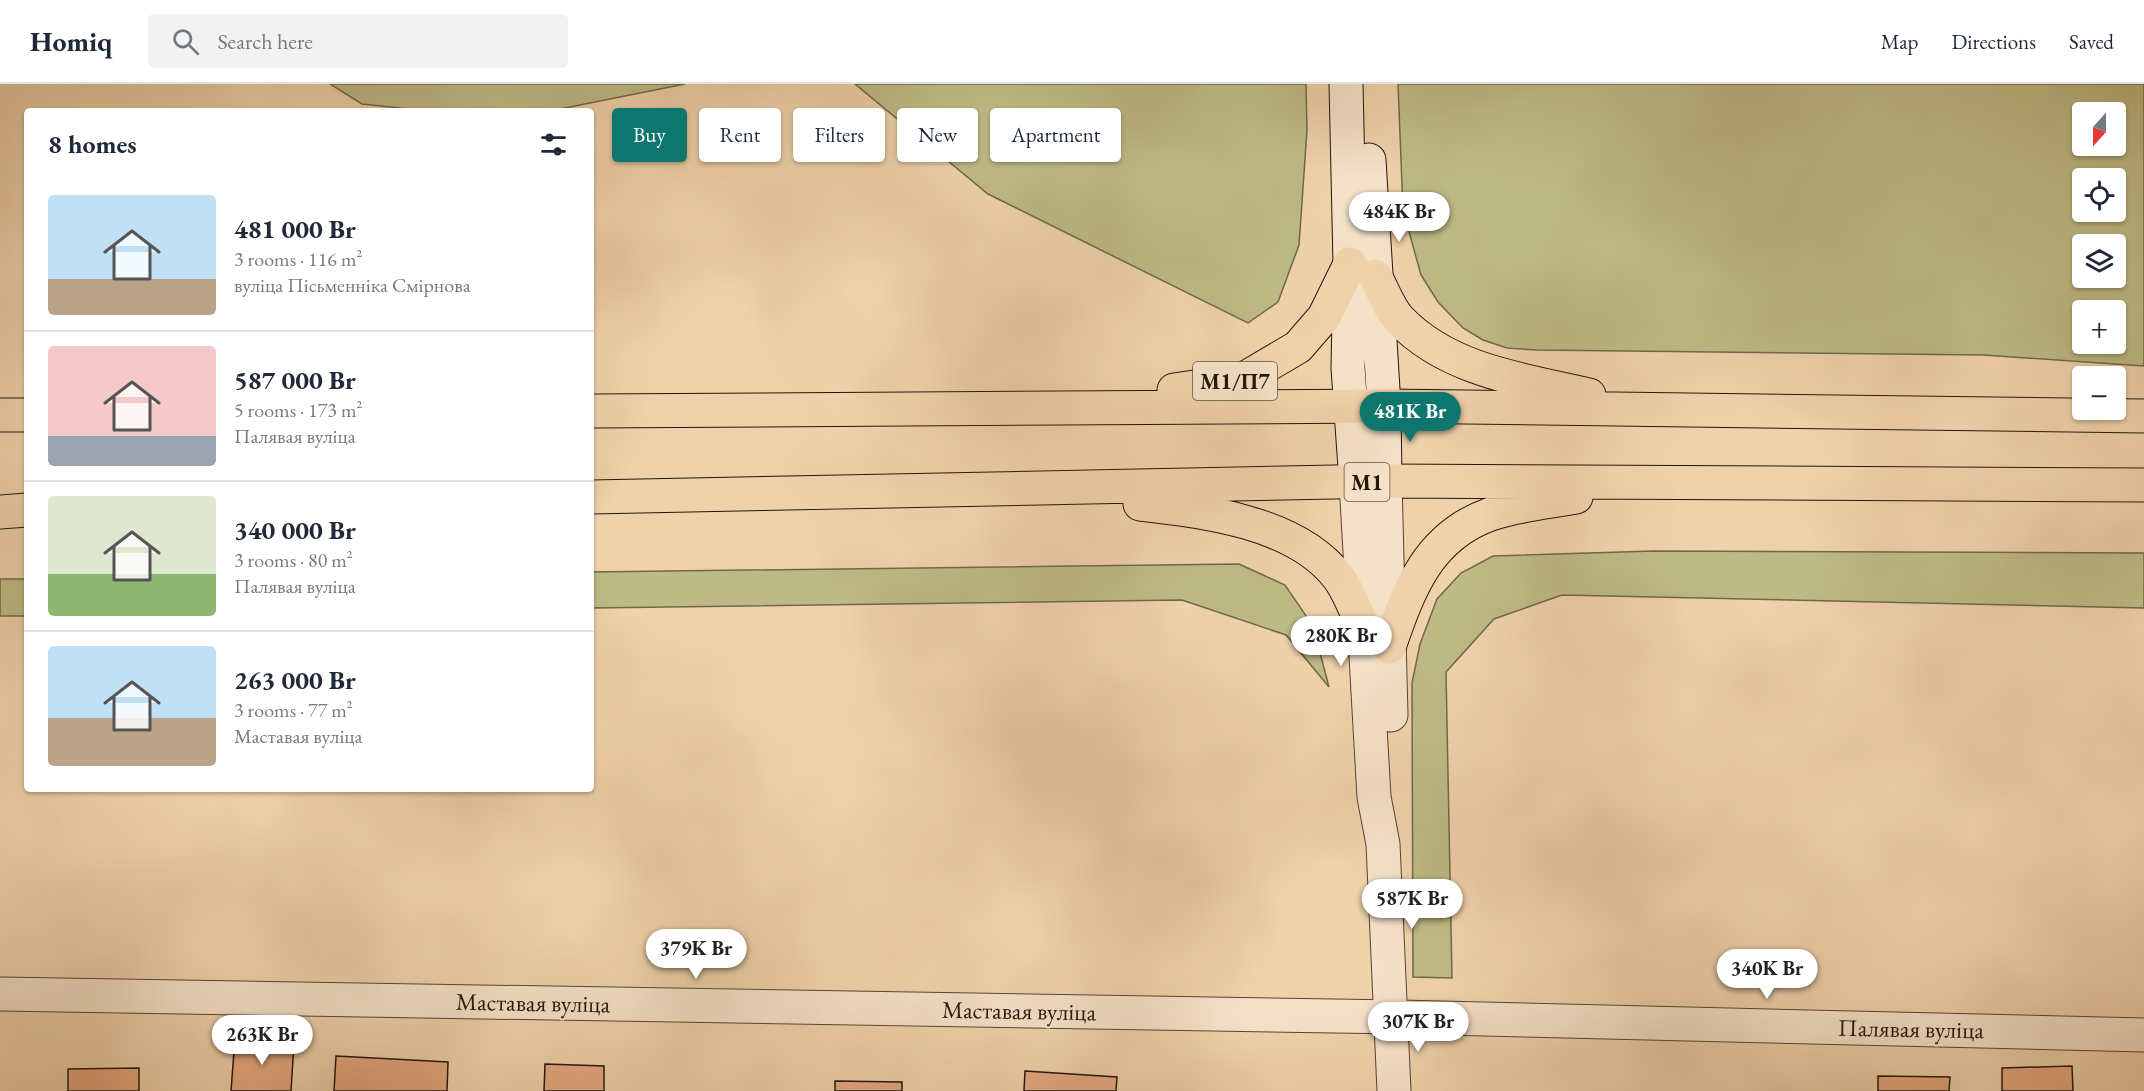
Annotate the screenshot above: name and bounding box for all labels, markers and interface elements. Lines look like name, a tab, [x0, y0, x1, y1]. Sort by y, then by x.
search box	[148, 14, 568, 68]
text: Homiq	[30, 23, 112, 59]
icon: search	[169, 25, 202, 58]
text: Search here	[217, 27, 313, 56]
text: Map	[1881, 28, 1918, 55]
text: Directions	[1951, 28, 2036, 55]
text: Saved	[2069, 28, 2114, 55]
north arrow	[2072, 102, 2126, 156]
map controls	[2072, 102, 2126, 420]
chip: Buy	[612, 108, 687, 162]
chip: Rent	[699, 108, 781, 162]
chip: Filters	[793, 108, 885, 162]
chip: New	[897, 108, 978, 162]
chip: Apartment	[990, 108, 1121, 162]
text: 8 homes	[48, 127, 137, 161]
icon: filters	[537, 128, 570, 161]
button: locate	[2072, 168, 2126, 222]
pin: 484K Br	[1344, 192, 1454, 243]
text: 484K Br	[1363, 198, 1435, 224]
text: 481 000 Br	[234, 212, 356, 246]
icon: home	[96, 219, 168, 291]
button: layers	[2072, 234, 2126, 288]
text: 3 rooms · 116 m²	[234, 246, 362, 272]
text: вуліца Пісьменніка Смірнова	[234, 272, 471, 298]
button: +	[2072, 300, 2126, 354]
road number: М1/П7	[1193, 362, 1277, 400]
text: 587 000 Br	[234, 363, 356, 397]
button: −	[2072, 366, 2126, 420]
icon: home	[96, 370, 168, 442]
pin: 481K Br	[1355, 392, 1465, 443]
text: 5 rooms · 173 m²	[234, 397, 362, 423]
text: 481K Br	[1374, 398, 1446, 424]
text: Палявая вуліца	[234, 423, 356, 449]
road number: М1	[1344, 463, 1390, 501]
text: 340 000 Br	[234, 513, 356, 547]
icon: home	[96, 520, 168, 592]
text: 3 rooms · 80 m²	[234, 547, 353, 573]
text: Палявая вуліца	[234, 573, 356, 599]
pin: 280K Br	[1286, 616, 1396, 667]
text: 280K Br	[1305, 622, 1377, 648]
text: 263 000 Br	[234, 663, 356, 697]
icon: home	[96, 670, 168, 742]
text: 3 rooms · 77 m²	[234, 697, 353, 723]
text: Маставая вуліца	[234, 723, 363, 749]
pin: 587K Br	[1357, 879, 1467, 930]
text: 587K Br	[1376, 885, 1448, 911]
pin: 379K Br	[641, 929, 751, 980]
text: 379K Br	[660, 935, 732, 961]
pin: 340K Br	[1712, 949, 1822, 1000]
text: 340K Br	[1731, 955, 1803, 981]
street label: Маставая вуліца	[456, 986, 611, 1019]
street label: Маставая вуліца	[942, 994, 1097, 1027]
pin: 307K Br	[1363, 1002, 1473, 1053]
text: 307K Br	[1382, 1008, 1454, 1034]
street label: Палявая вуліца	[1838, 1012, 1985, 1045]
pin: 263K Br	[207, 1015, 317, 1066]
text: 263K Br	[226, 1021, 298, 1047]

